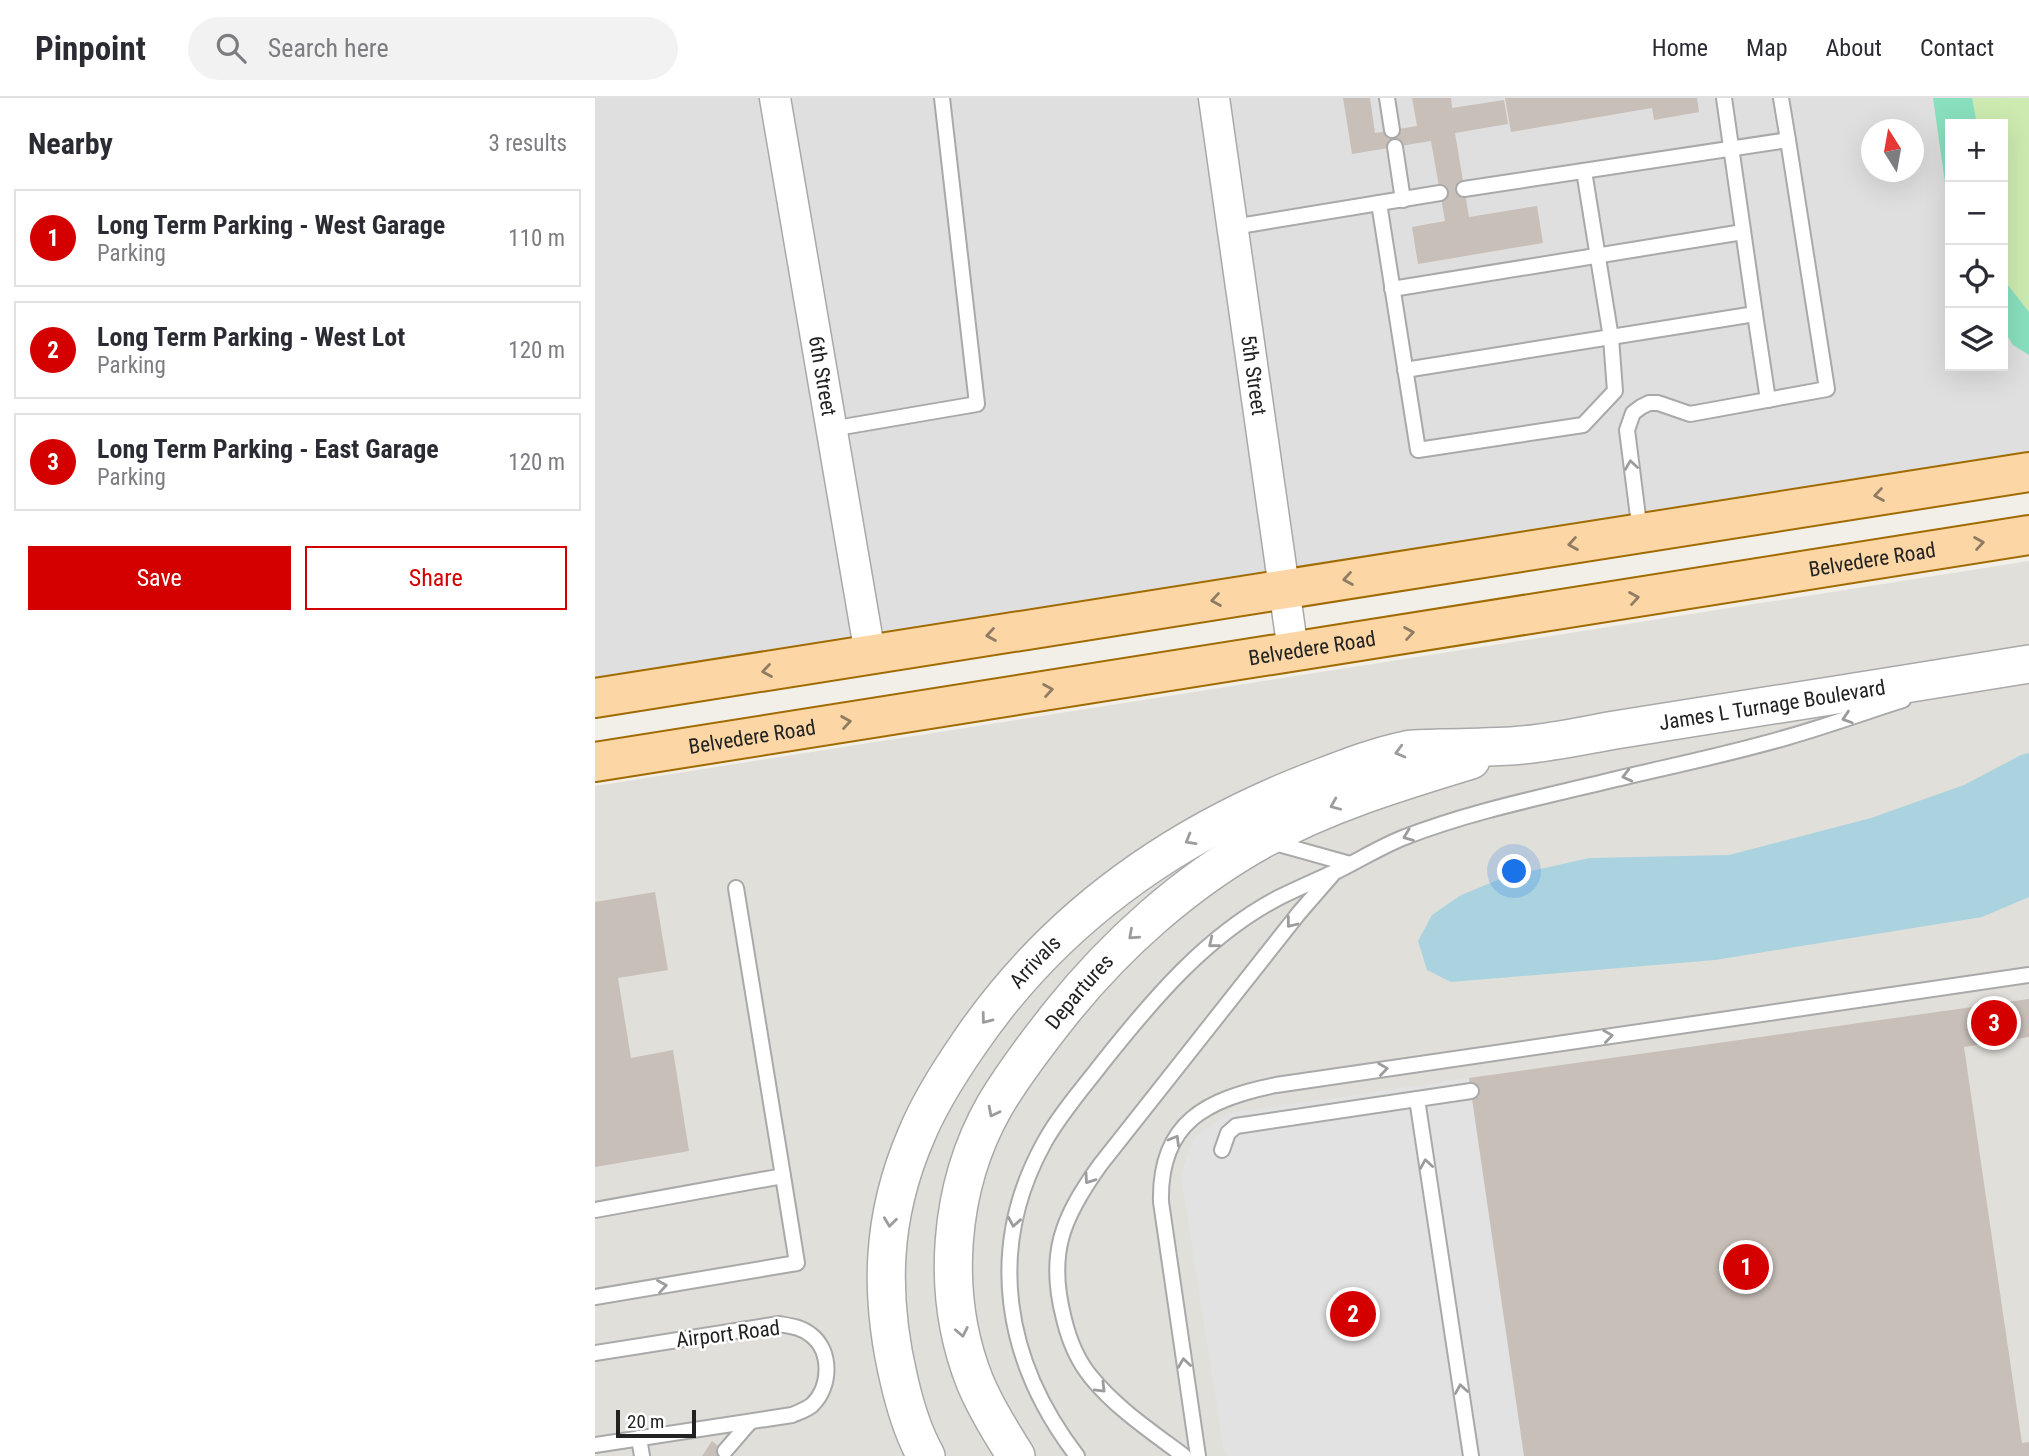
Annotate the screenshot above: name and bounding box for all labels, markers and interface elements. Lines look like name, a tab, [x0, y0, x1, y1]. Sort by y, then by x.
search box	[188, 17, 678, 80]
text: Pinpoint	[35, 29, 146, 68]
icon: search	[212, 29, 250, 67]
text: Search here	[268, 33, 389, 63]
text: Home	[1652, 34, 1708, 62]
text: Map	[1746, 34, 1788, 62]
text: About	[1826, 34, 1882, 62]
text: Contact	[1920, 34, 1994, 62]
north arrow	[1861, 119, 1924, 182]
map controls	[1945, 119, 2008, 371]
button: +	[1945, 119, 2008, 182]
text: Nearby	[28, 126, 113, 161]
text: 3 results	[489, 130, 567, 157]
button: −	[1945, 182, 2008, 245]
text: Long Term Parking - West Garage	[97, 210, 445, 240]
text: 1	[47, 225, 59, 252]
text: 110 m	[508, 225, 565, 252]
text: Parking	[97, 240, 166, 267]
button: locate	[1945, 245, 2008, 308]
button: layers	[1945, 308, 2008, 371]
text: Long Term Parking - West Lot	[97, 322, 405, 352]
street label: 5th Street	[1236, 333, 1271, 417]
street label: 6th Street	[804, 334, 841, 418]
text: 2	[47, 337, 59, 364]
text: 120 m	[508, 337, 565, 364]
text: Parking	[97, 352, 166, 379]
text: Long Term Parking - East Garage	[97, 434, 439, 464]
text: 3	[47, 449, 59, 476]
text: 120 m	[508, 449, 565, 476]
one-way arrow	[1623, 460, 1638, 471]
text: Parking	[97, 464, 166, 491]
one-way arrow	[1873, 487, 1885, 502]
one-way arrow	[1567, 536, 1578, 551]
one-way arrow	[1974, 536, 1985, 551]
street label: Belvedere Road	[1807, 538, 1937, 582]
button: Save	[28, 546, 291, 610]
button: Share	[305, 546, 567, 610]
one-way arrow	[1342, 571, 1354, 586]
one-way arrow	[1628, 591, 1640, 606]
one-way arrow	[1210, 592, 1222, 607]
one-way arrow	[1403, 626, 1415, 641]
one-way arrow	[985, 627, 997, 642]
street label: Belvedere Road	[1247, 627, 1377, 670]
one-way arrow	[761, 663, 773, 678]
street label: James L Turnage Boulevard	[1657, 675, 1887, 735]
one-way arrow	[1042, 683, 1054, 698]
one-way arrow	[1841, 710, 1854, 724]
street label: Belvedere Road	[687, 715, 817, 759]
one-way arrow	[840, 715, 852, 730]
one-way arrow	[1394, 744, 1406, 758]
one-way arrow	[1621, 768, 1633, 782]
one-way arrow	[1330, 796, 1342, 810]
one-way arrow	[1402, 827, 1414, 841]
one-way arrow	[1185, 831, 1198, 844]
your location	[1497, 854, 1531, 888]
one-way arrow	[1286, 916, 1299, 928]
one-way arrow	[1128, 926, 1141, 939]
street label: Arrivals	[1005, 931, 1066, 993]
one-way arrow	[1209, 934, 1221, 947]
street label: Departures	[1041, 949, 1118, 1034]
pin: 3	[1971, 997, 2017, 1049]
one-way arrow	[982, 1011, 995, 1024]
one-way arrow	[1602, 1029, 1614, 1044]
one-way arrow	[1377, 1062, 1389, 1077]
one-way arrow	[987, 1105, 1001, 1117]
one-way arrow	[1167, 1134, 1180, 1147]
one-way arrow	[1419, 1158, 1434, 1170]
one-way arrow	[1085, 1171, 1098, 1184]
one-way arrow	[1007, 1216, 1022, 1228]
one-way arrow	[883, 1217, 898, 1228]
pin: 1	[1723, 1241, 1769, 1293]
one-way arrow	[656, 1279, 668, 1294]
pin: 2	[1330, 1288, 1376, 1340]
street label: Airport Road	[675, 1316, 781, 1352]
one-way arrow	[953, 1326, 968, 1338]
one-way arrow	[1177, 1357, 1192, 1369]
one-way arrow	[1093, 1379, 1106, 1392]
one-way arrow	[1454, 1383, 1469, 1394]
scale bar	[616, 1407, 697, 1439]
text: 20 m	[627, 1410, 664, 1433]

